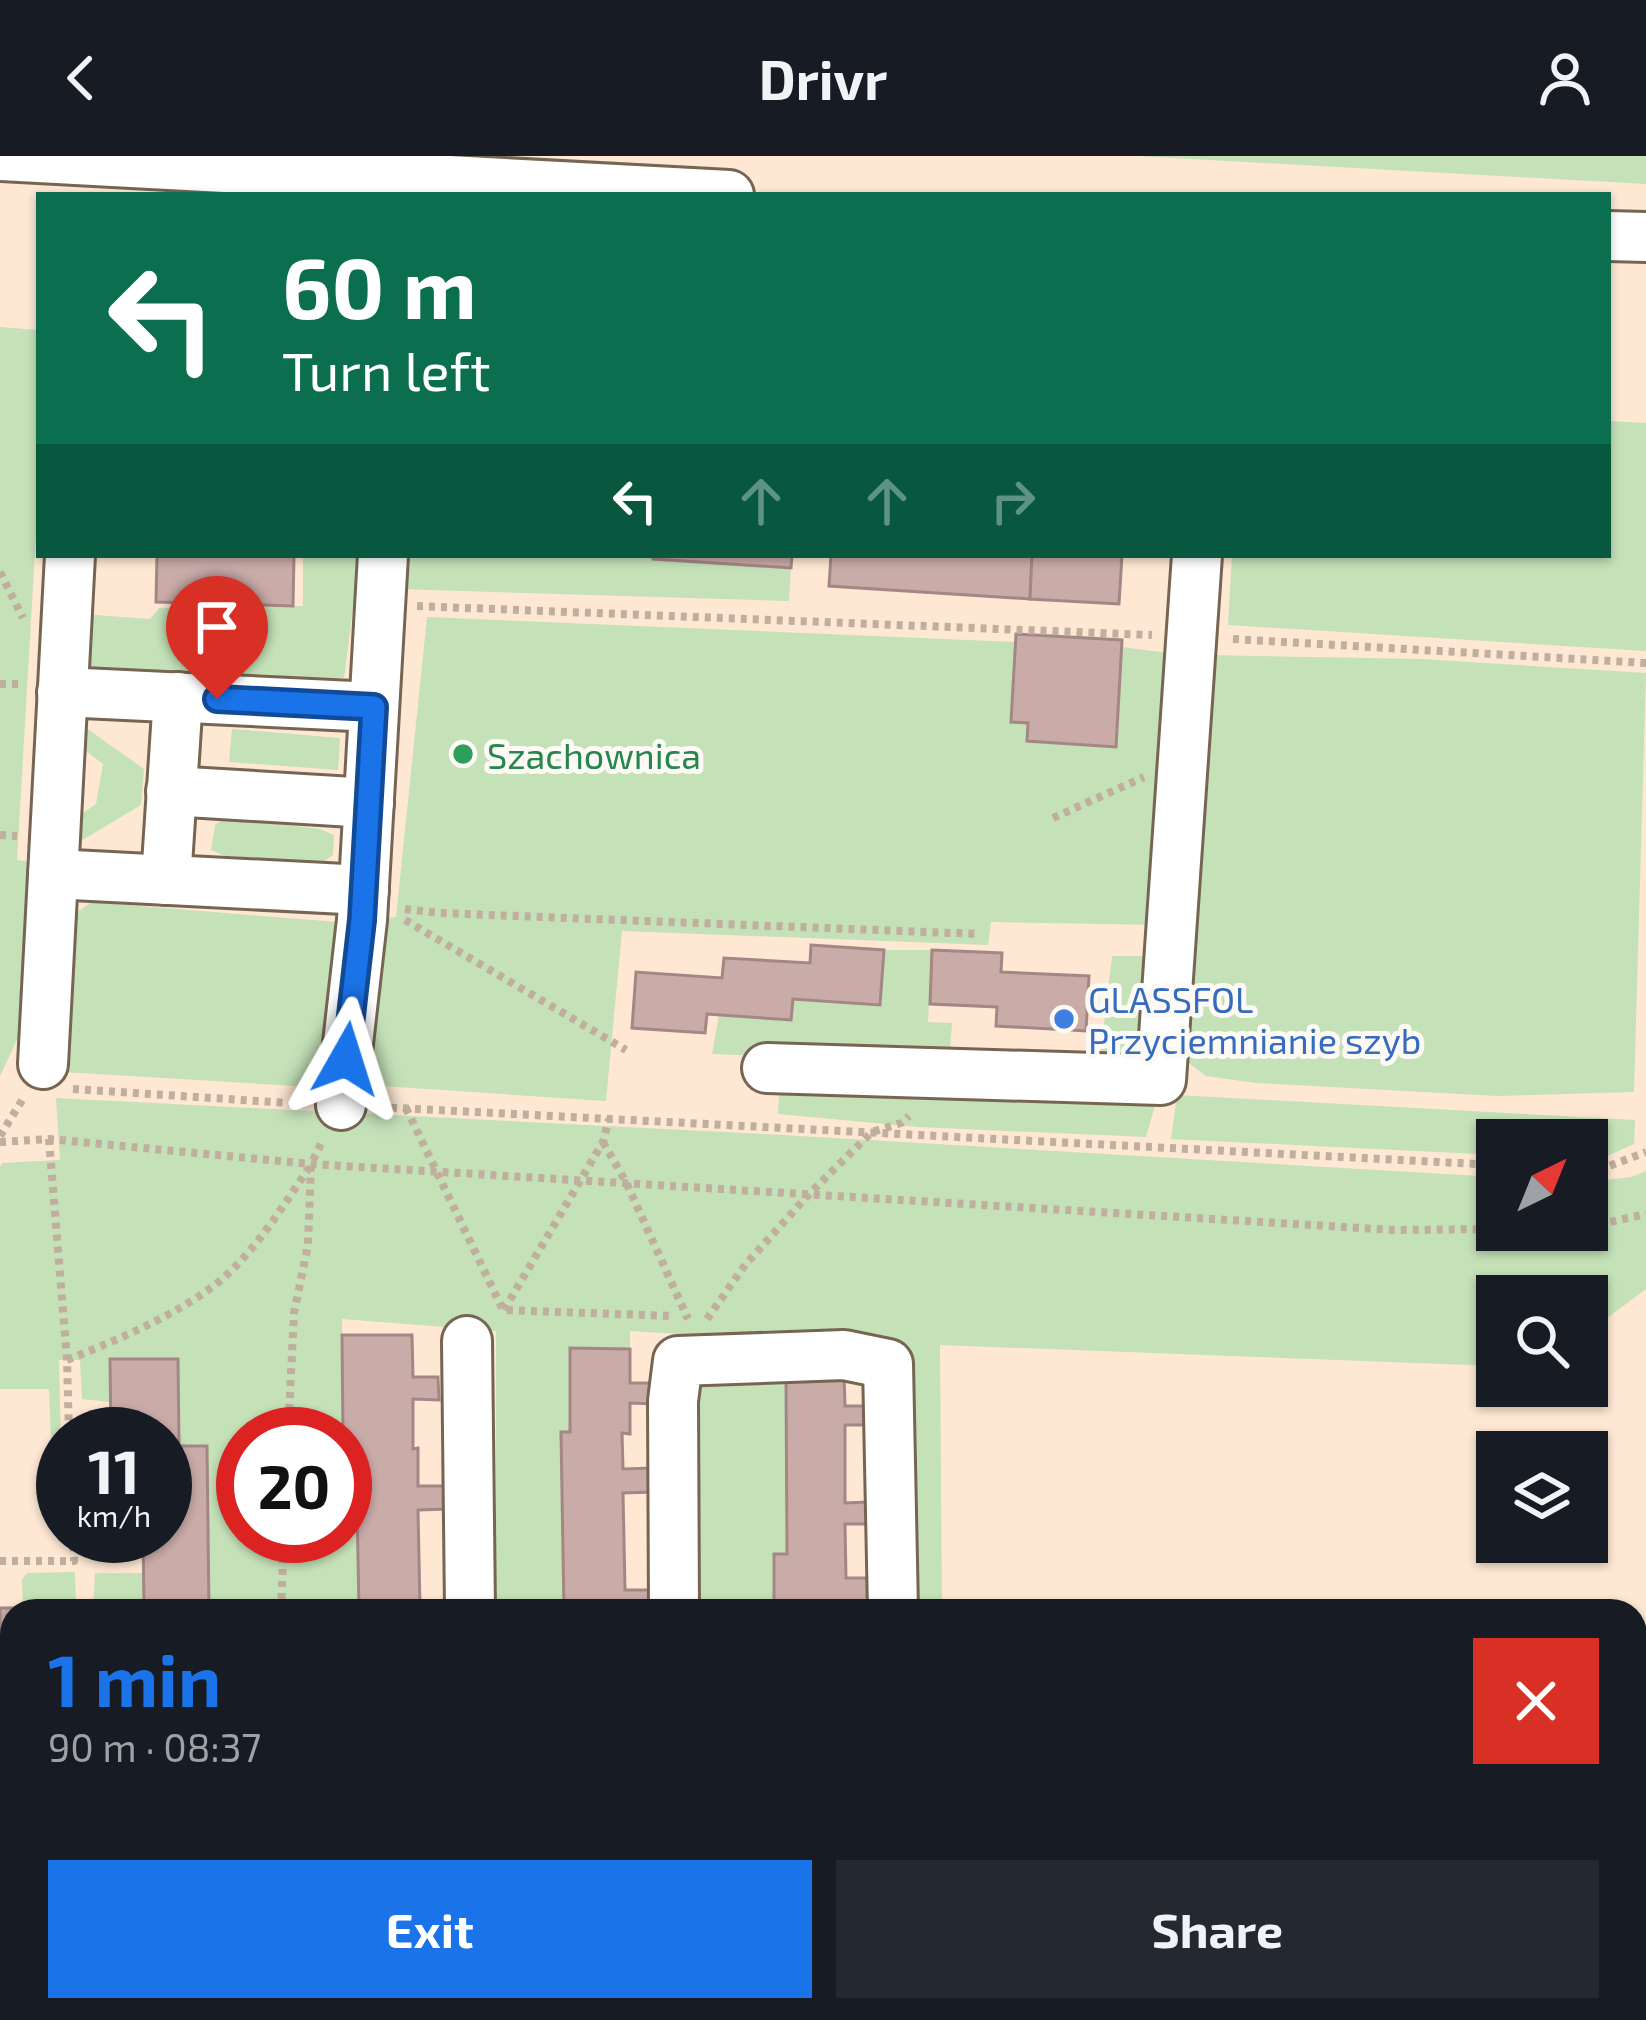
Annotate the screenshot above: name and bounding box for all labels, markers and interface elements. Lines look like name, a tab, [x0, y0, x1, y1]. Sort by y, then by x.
icon: back	[48, 45, 114, 111]
icon: person	[1532, 45, 1598, 111]
text: Drivr	[759, 46, 887, 111]
text: 60 m	[282, 235, 477, 336]
icon: left	[84, 240, 240, 396]
text: Turn left	[282, 337, 491, 402]
icon: left	[602, 468, 668, 534]
icon: ahead	[728, 468, 794, 534]
icon: ahead	[854, 468, 920, 534]
icon: right	[980, 468, 1046, 534]
pin	[166, 576, 268, 699]
icon: arrive	[184, 594, 250, 660]
place label: Szachownica	[487, 733, 701, 776]
marker: Szachownica	[450, 741, 476, 767]
place label: GLASSFOL Przyciemnianie szyb	[1088, 977, 1421, 1061]
position arrow	[283, 996, 409, 1122]
marker: GLASSFOL Przyciemnianie szyb	[1051, 1006, 1077, 1032]
north arrow	[1476, 1119, 1608, 1251]
map controls	[1476, 1119, 1608, 1563]
button: search	[1476, 1275, 1608, 1407]
speed limit sign: 20	[216, 1407, 372, 1563]
button: layers	[1476, 1431, 1608, 1563]
text: 11	[88, 1434, 140, 1506]
text: km/h	[77, 1497, 151, 1533]
text: 1 min	[48, 1635, 221, 1721]
button: close	[1473, 1638, 1599, 1764]
text: 90 m · 08:37	[48, 1723, 261, 1770]
button: Exit	[48, 1860, 812, 1998]
button: Share	[836, 1860, 1599, 1998]

